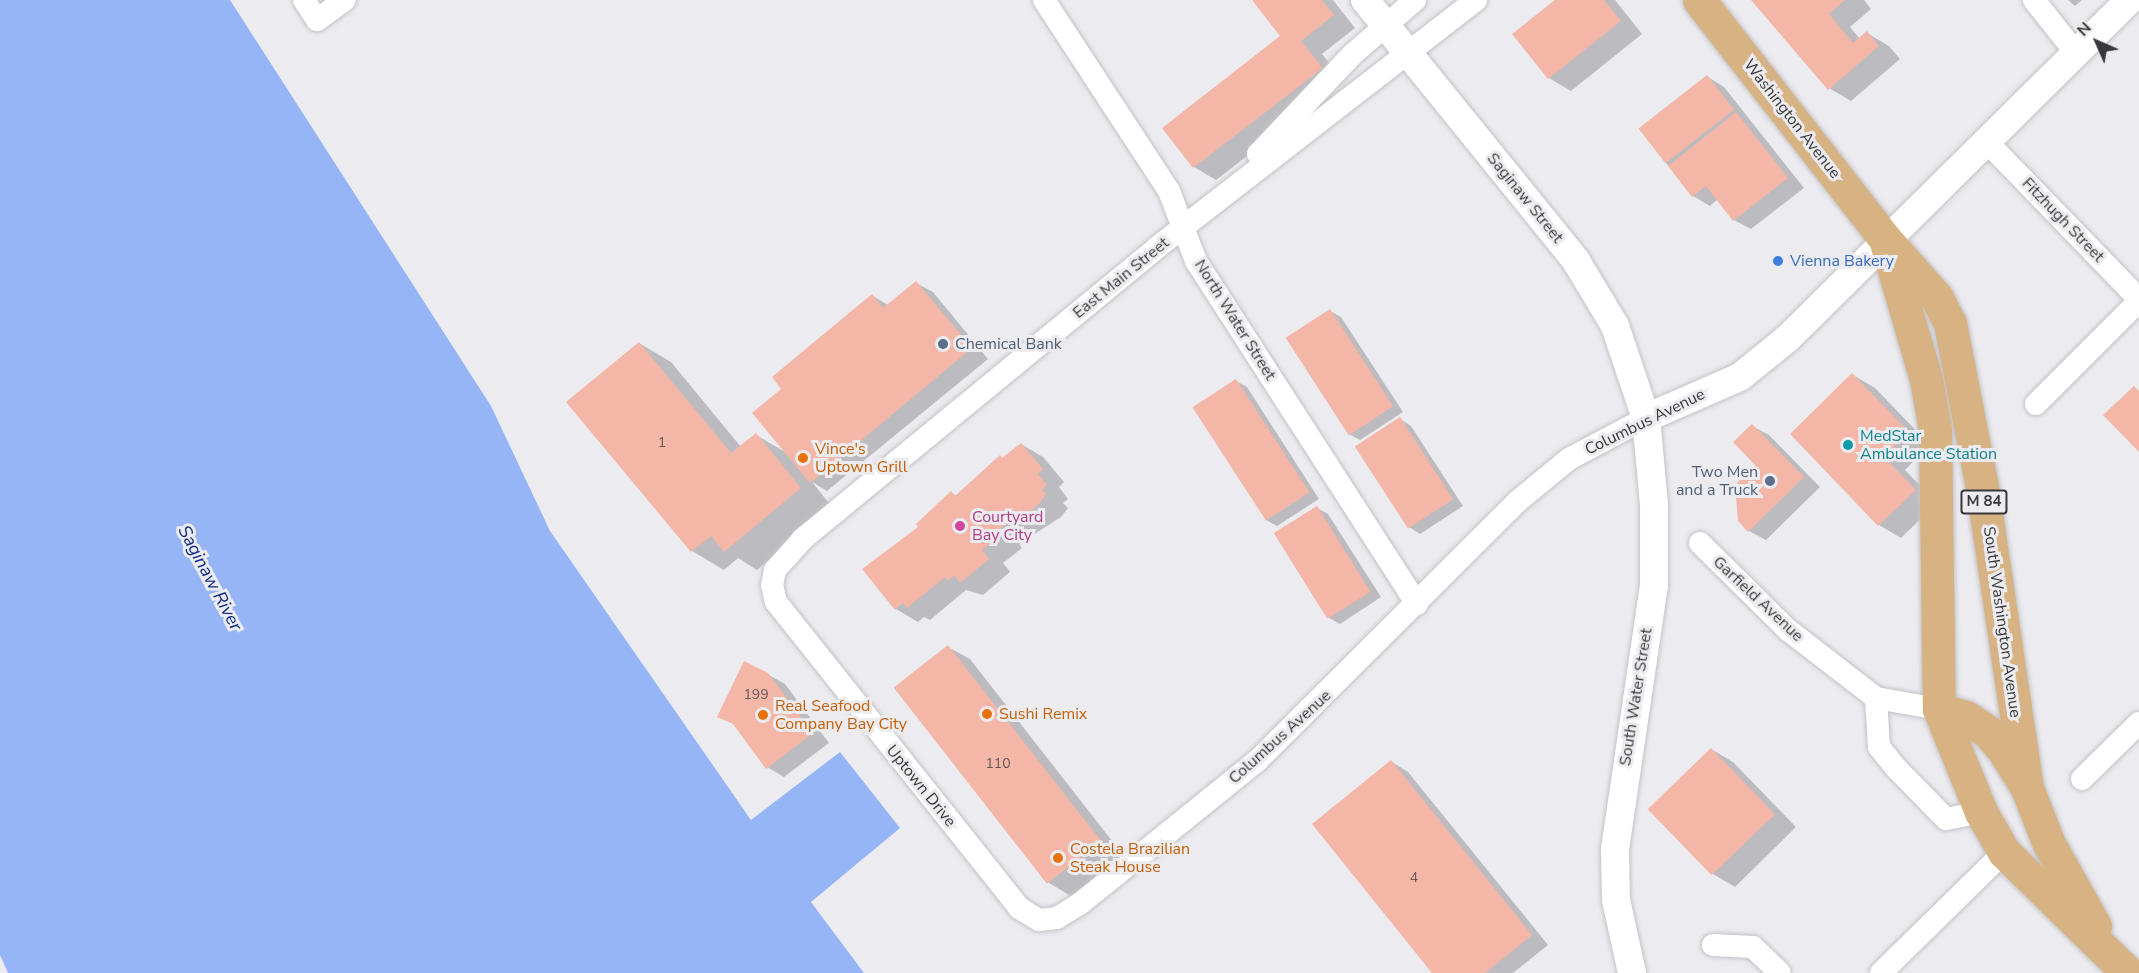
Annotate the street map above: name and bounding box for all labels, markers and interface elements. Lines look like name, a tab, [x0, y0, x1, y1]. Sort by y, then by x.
north arrow	[2067, 12, 2127, 72]
text: N	[2072, 17, 2096, 41]
street label: Washington Avenue	[1739, 55, 1845, 183]
street label: Saginaw Street	[1483, 149, 1567, 247]
street label: Fitzhugh Street	[2018, 174, 2108, 266]
street label: East Main Street	[1069, 233, 1173, 323]
place label: Vienna Bakery	[1790, 251, 1894, 271]
marker: Vienna Bakery	[1771, 254, 1785, 268]
street label: North Water Street	[1190, 256, 1280, 384]
place label: Chemical Bank	[955, 334, 1062, 354]
marker: Chemical Bank	[936, 337, 950, 351]
street label: Columbus Avenue	[1582, 385, 1708, 459]
place label: MedStar Ambulance Station	[1860, 426, 1997, 464]
house number: 1	[658, 435, 666, 451]
marker: MedStar Ambulance Station	[1841, 438, 1855, 452]
place label: Vince's Uptown Grill	[815, 439, 907, 477]
marker: Vince's Uptown Grill	[796, 451, 810, 465]
place label: Two Men and a Truck	[1676, 462, 1758, 500]
marker: Two Men and a Truck	[1763, 474, 1777, 488]
road number: M 84	[1960, 490, 2008, 514]
place label: Courtyard Bay City	[972, 507, 1043, 545]
marker: Courtyard Bay City	[953, 519, 967, 533]
water label: Saginaw River	[173, 522, 247, 634]
street label: South Washington Avenue	[1979, 525, 2025, 719]
street label: Garfield Avenue	[1709, 552, 1807, 646]
street label: South Water Street	[1616, 627, 1656, 767]
street label: Columbus Avenue	[1225, 686, 1335, 788]
house number: 199	[743, 687, 769, 703]
place label: Real Seafood Company Bay City	[775, 696, 907, 734]
place label: Sushi Remix	[999, 704, 1087, 724]
marker: Sushi Remix	[980, 707, 994, 721]
marker: Real Seafood Company Bay City	[756, 708, 770, 722]
street label: Uptown Drive	[882, 741, 960, 831]
house number: 110	[985, 756, 1011, 772]
place label: Costela Brazilian Steak House	[1070, 839, 1190, 877]
marker: Costela Brazilian Steak House	[1051, 851, 1065, 865]
house number: 4	[1410, 870, 1418, 886]

